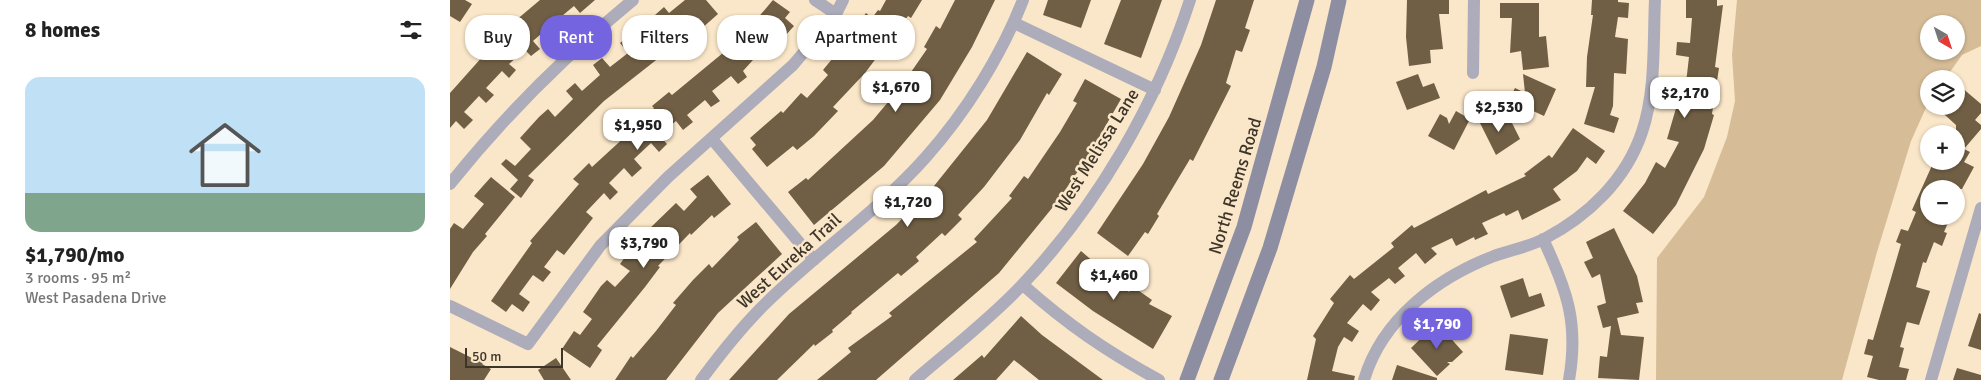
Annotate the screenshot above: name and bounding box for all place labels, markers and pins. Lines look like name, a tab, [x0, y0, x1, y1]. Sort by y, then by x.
pin: $1,670	[855, 70, 937, 113]
pin: $2,170	[1644, 76, 1726, 119]
pin: $2,530	[1458, 90, 1540, 133]
pin: $1,950	[597, 108, 679, 151]
pin: $1,720	[867, 186, 949, 228]
pin: $3,790	[603, 226, 685, 269]
pin: $1,460	[1073, 258, 1155, 301]
pin: $1,790	[1396, 308, 1478, 350]

